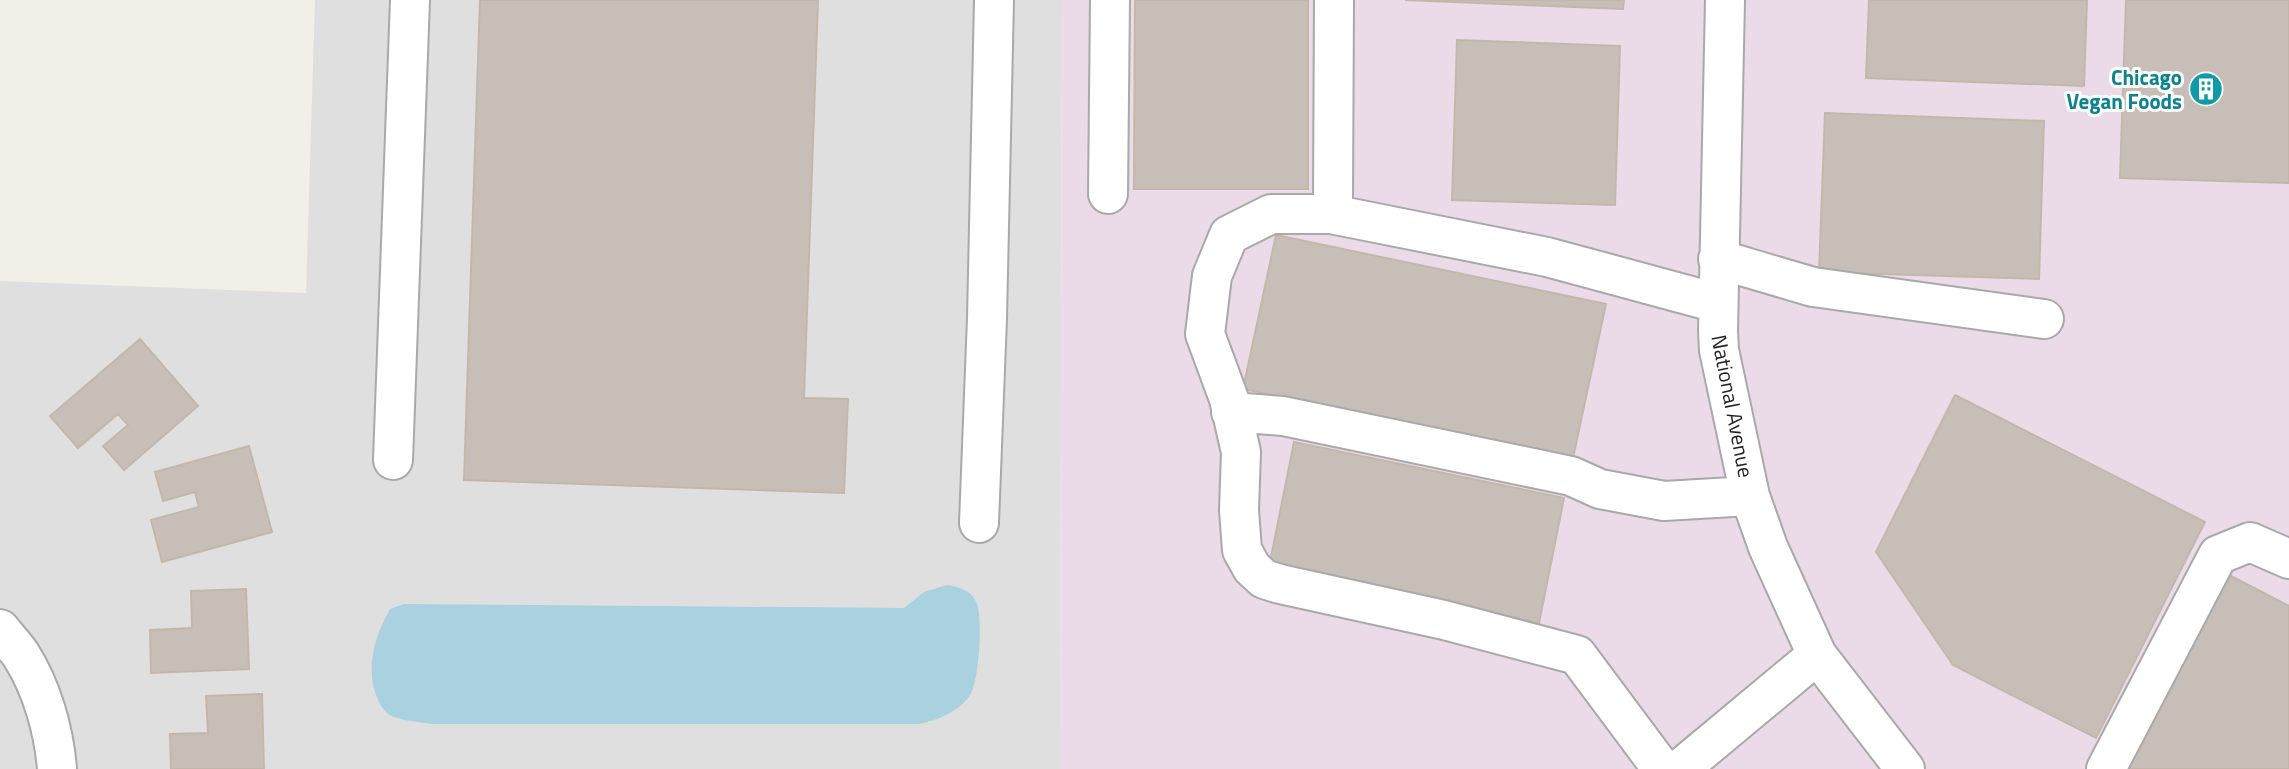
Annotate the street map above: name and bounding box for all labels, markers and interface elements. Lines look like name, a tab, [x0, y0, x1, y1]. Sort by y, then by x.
place label: Chicago Vegan Foods	[2066, 61, 2182, 117]
building icon: Chicago Vegan Foods	[2187, 70, 2225, 108]
street label: National Avenue	[1703, 332, 1763, 480]

